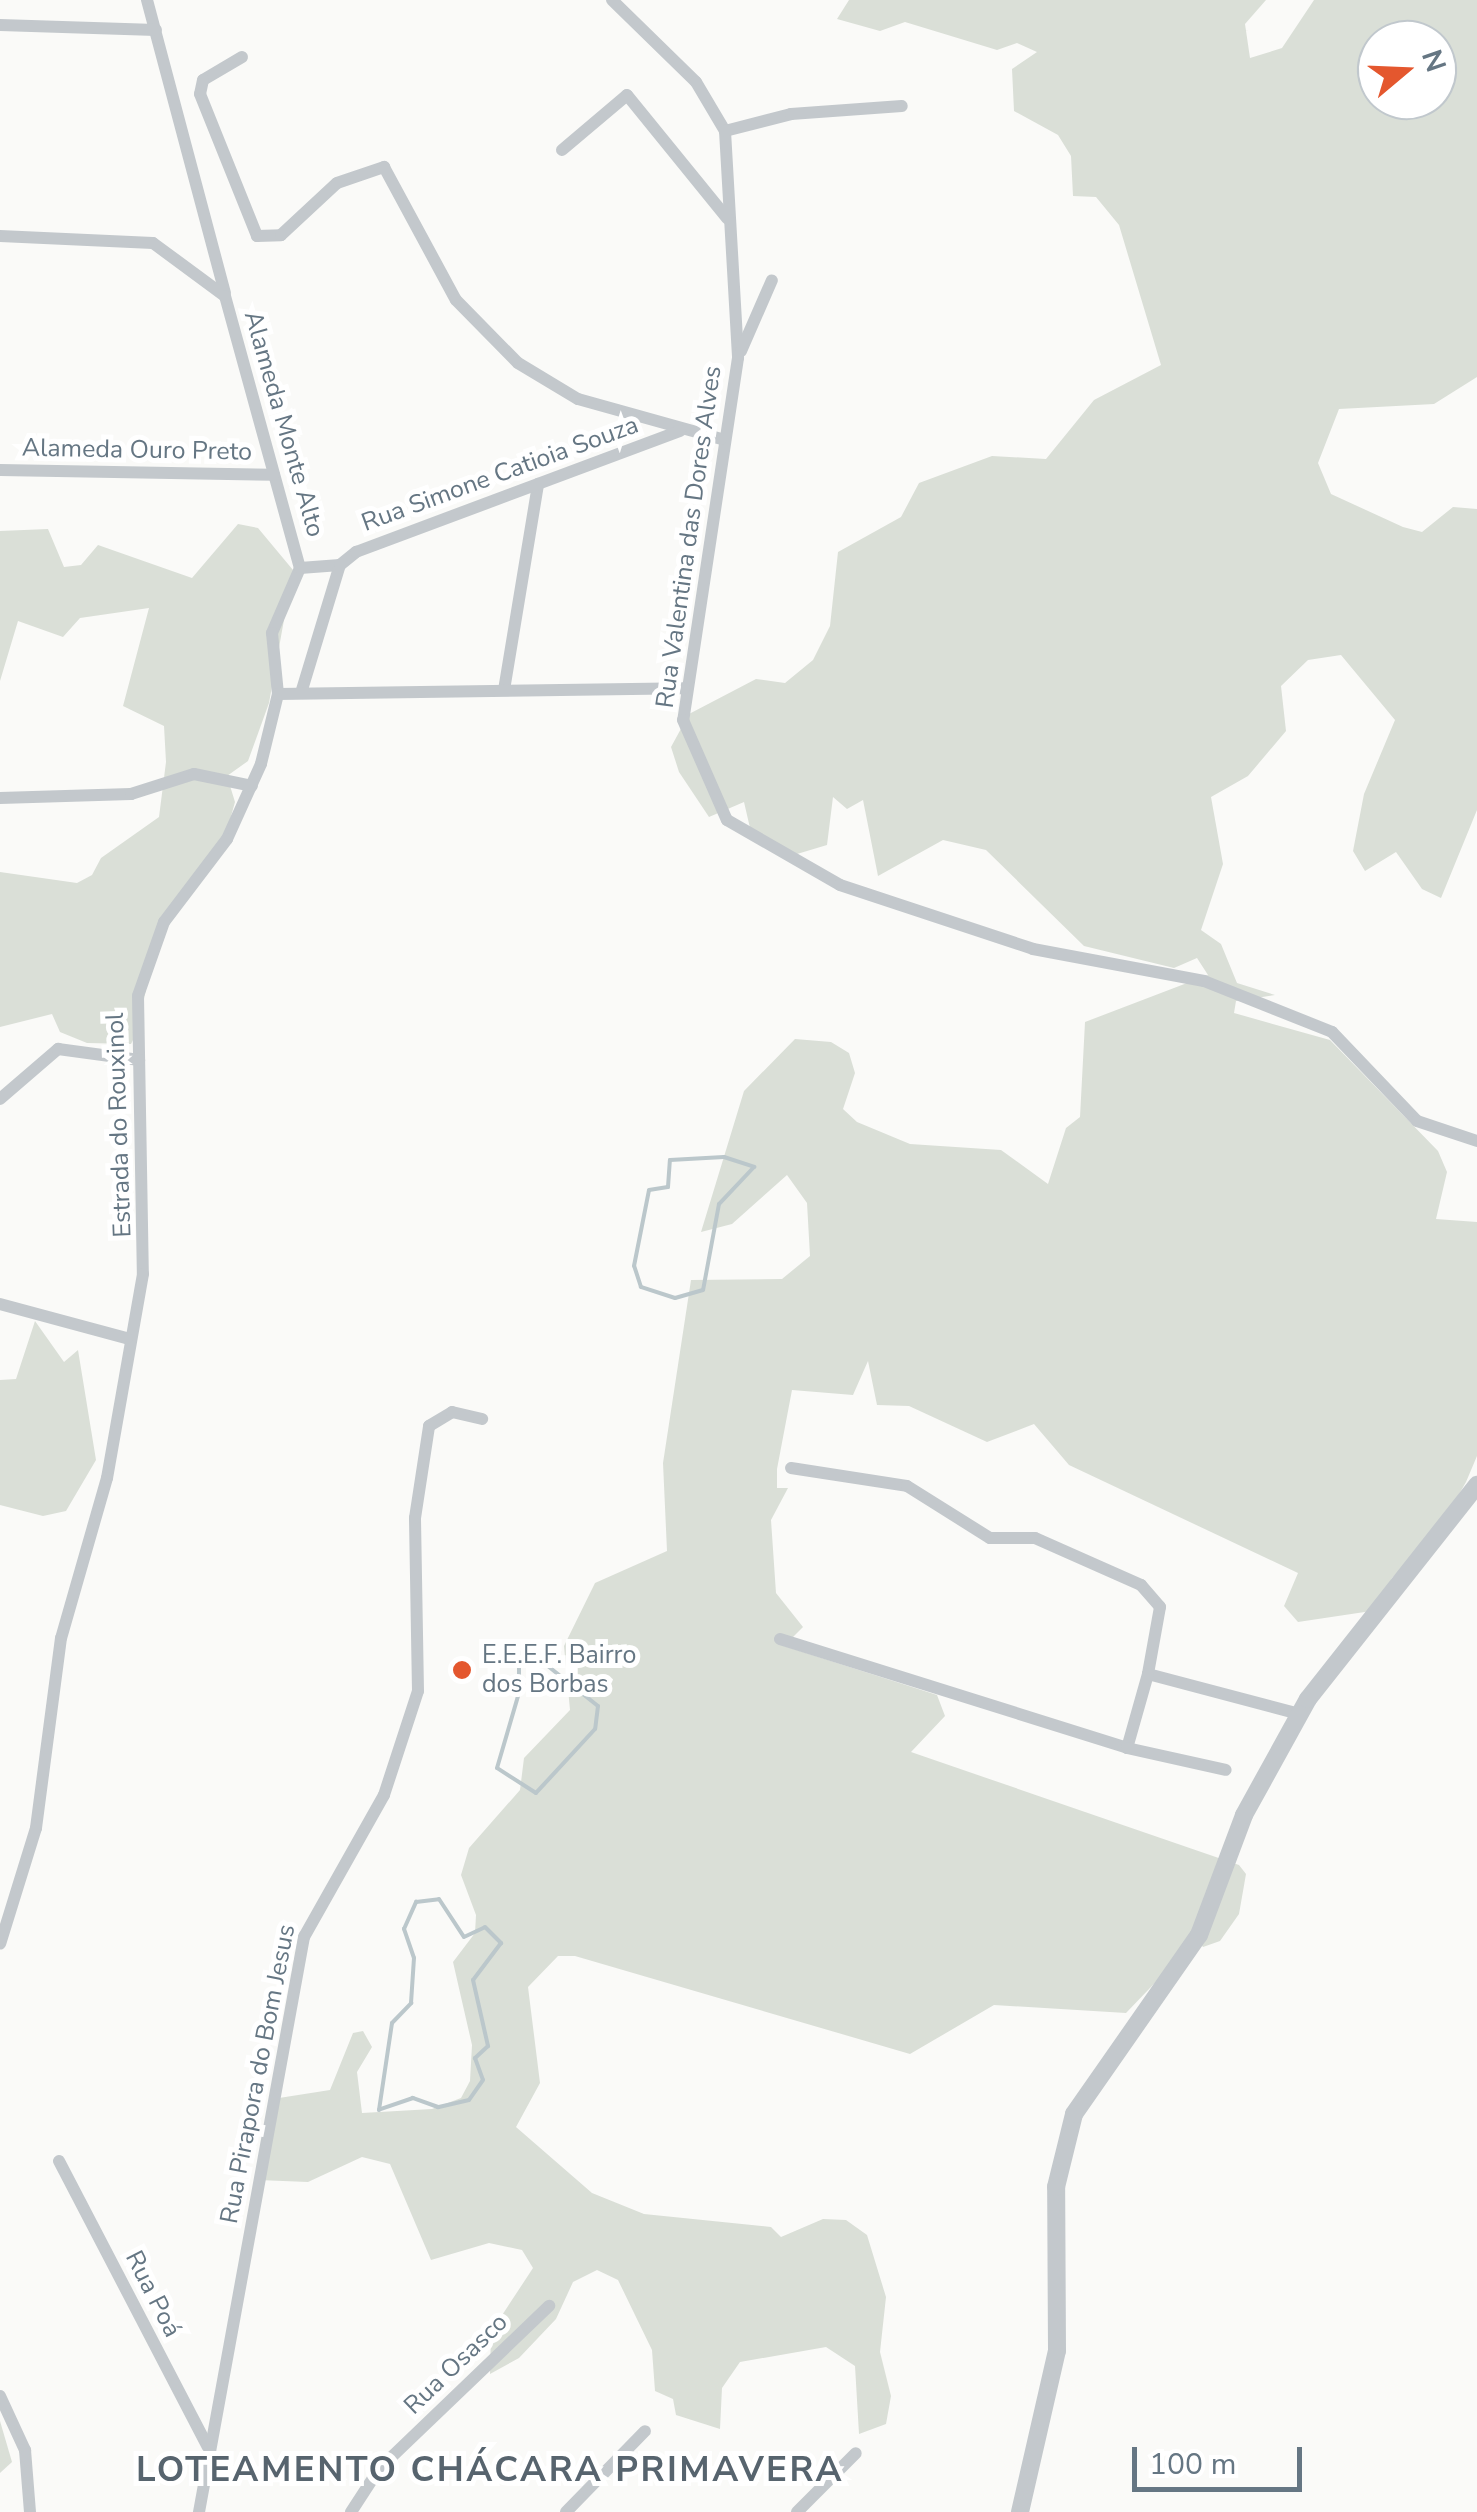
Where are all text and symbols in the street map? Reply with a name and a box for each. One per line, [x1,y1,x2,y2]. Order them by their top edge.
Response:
north arrow [1357,20,1457,120]
text: N [1412,45,1455,77]
street label: Alameda Monte Alto [237,308,331,540]
street label: Rua Valentina das Dores Alves [650,364,728,710]
street label: Rua Simone Catioia Souza [357,410,643,538]
street label: Alameda Ouro Preto [22,433,252,467]
street label: Estrada do Rouxinol [100,1012,138,1238]
place label: E.E.E.F. Bairro dos Borbas [482,1641,636,1700]
marker: E.E.E.F. Bairro dos Borbas [451,1659,473,1681]
street label: Rua Pirapora do Bom Jesus [214,1922,302,2226]
street label: Rua Poá [119,2246,187,2342]
street label: Rua Osasco [398,2307,514,2421]
scale bar [1137,2427,1307,2489]
text: 100 m [1149,2444,1236,2485]
district label: LOTEAMENTO CHÁCARA PRIMAVERA [136,2449,844,2491]

